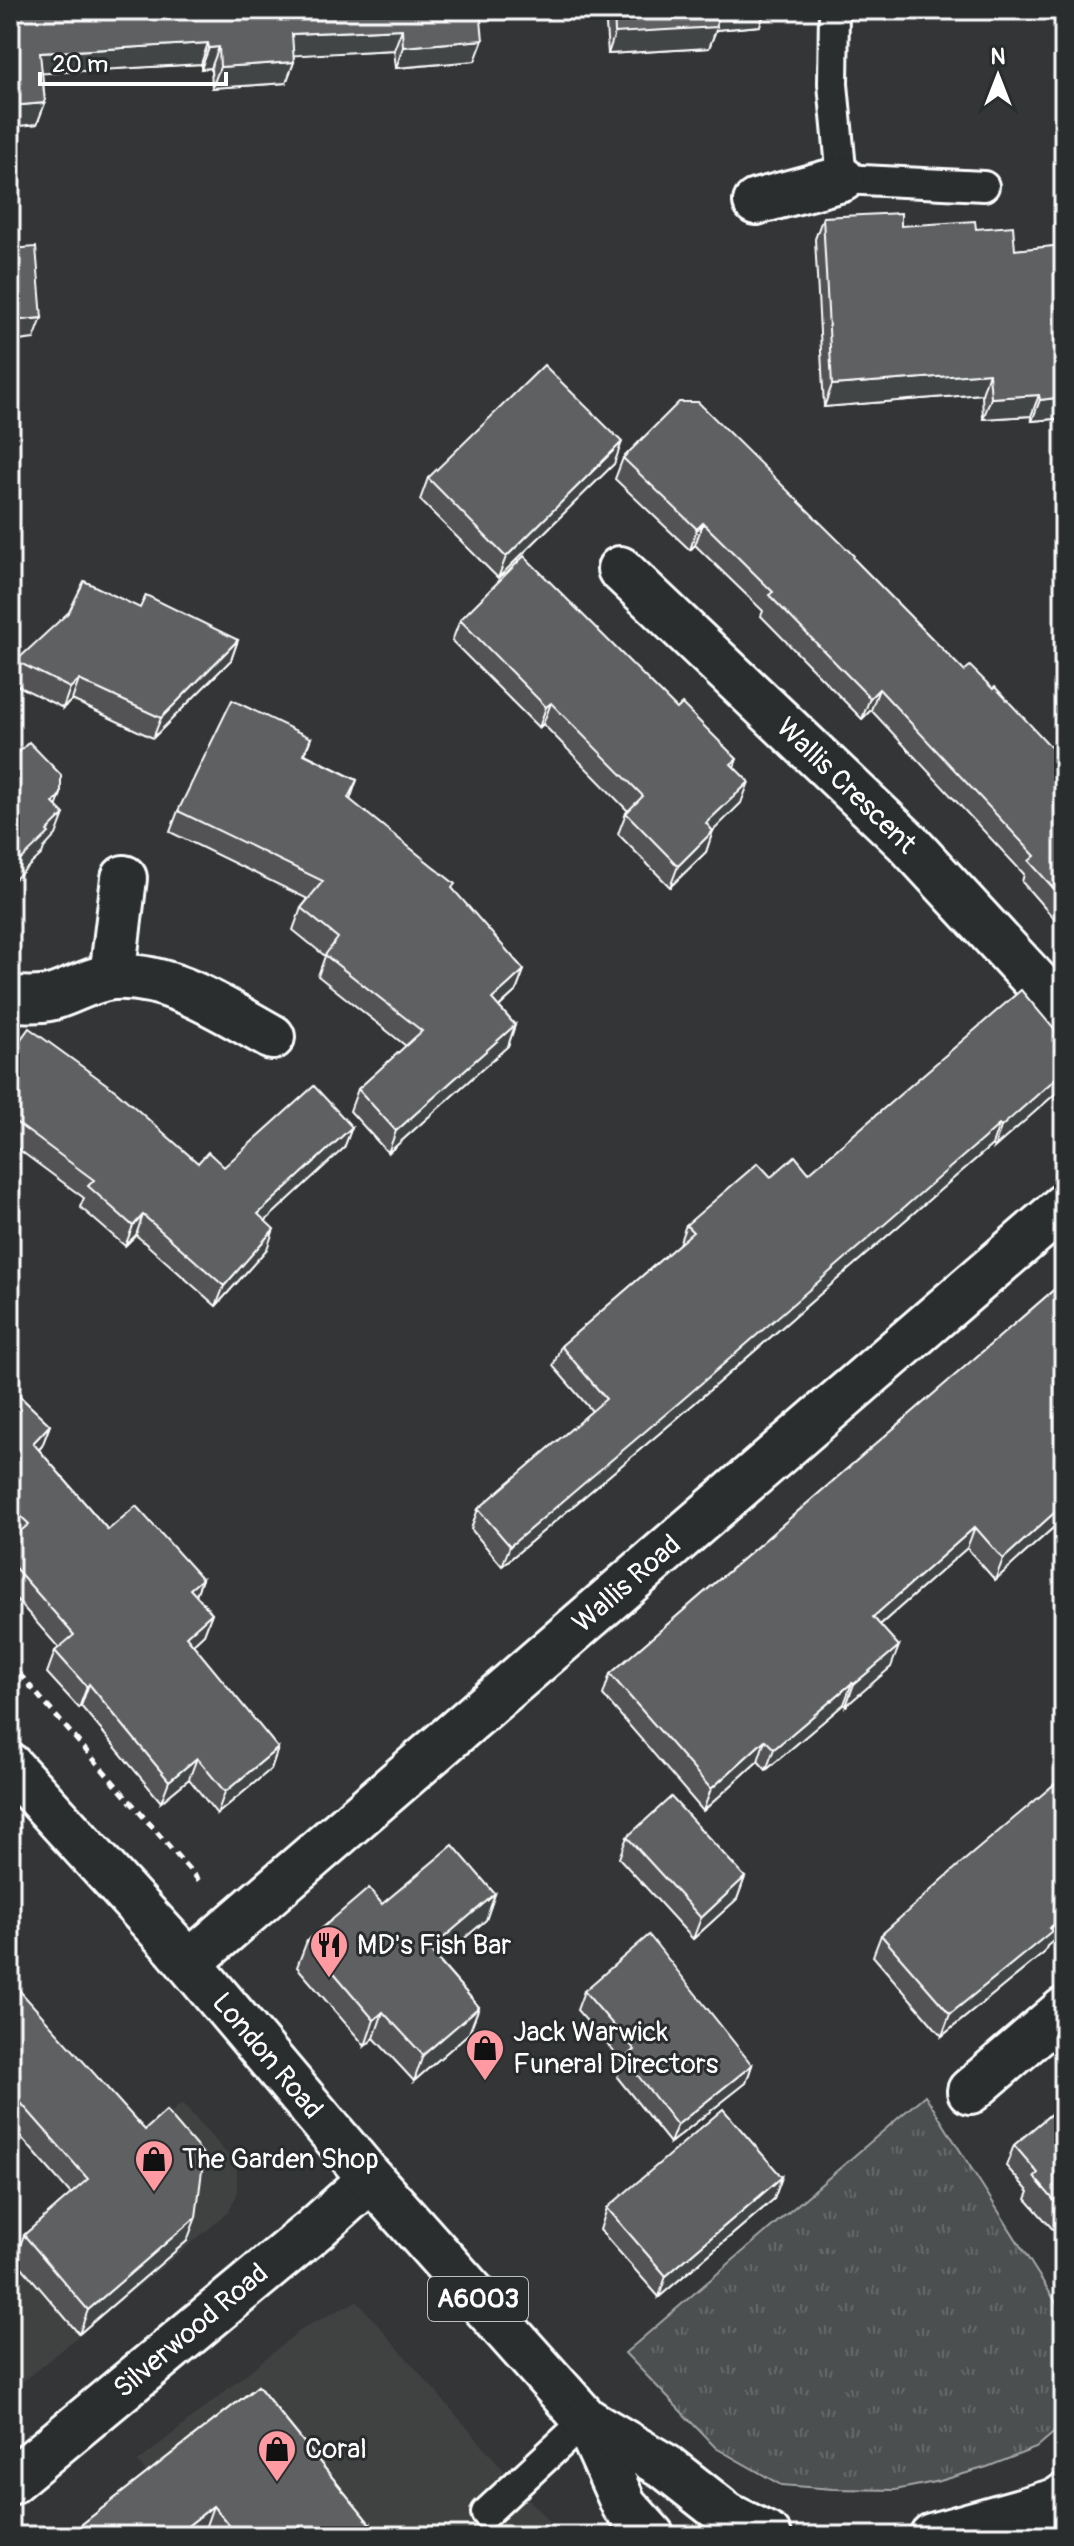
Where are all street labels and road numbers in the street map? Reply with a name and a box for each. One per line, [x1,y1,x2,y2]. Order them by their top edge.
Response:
street label: Wallis Crescent [769,710,924,862]
street label: Wallis Road [566,1528,688,1640]
street label: London Road [204,1986,330,2126]
street label: Silverwood Road [107,2256,275,2406]
road number: A6003 [428,2277,528,2321]

